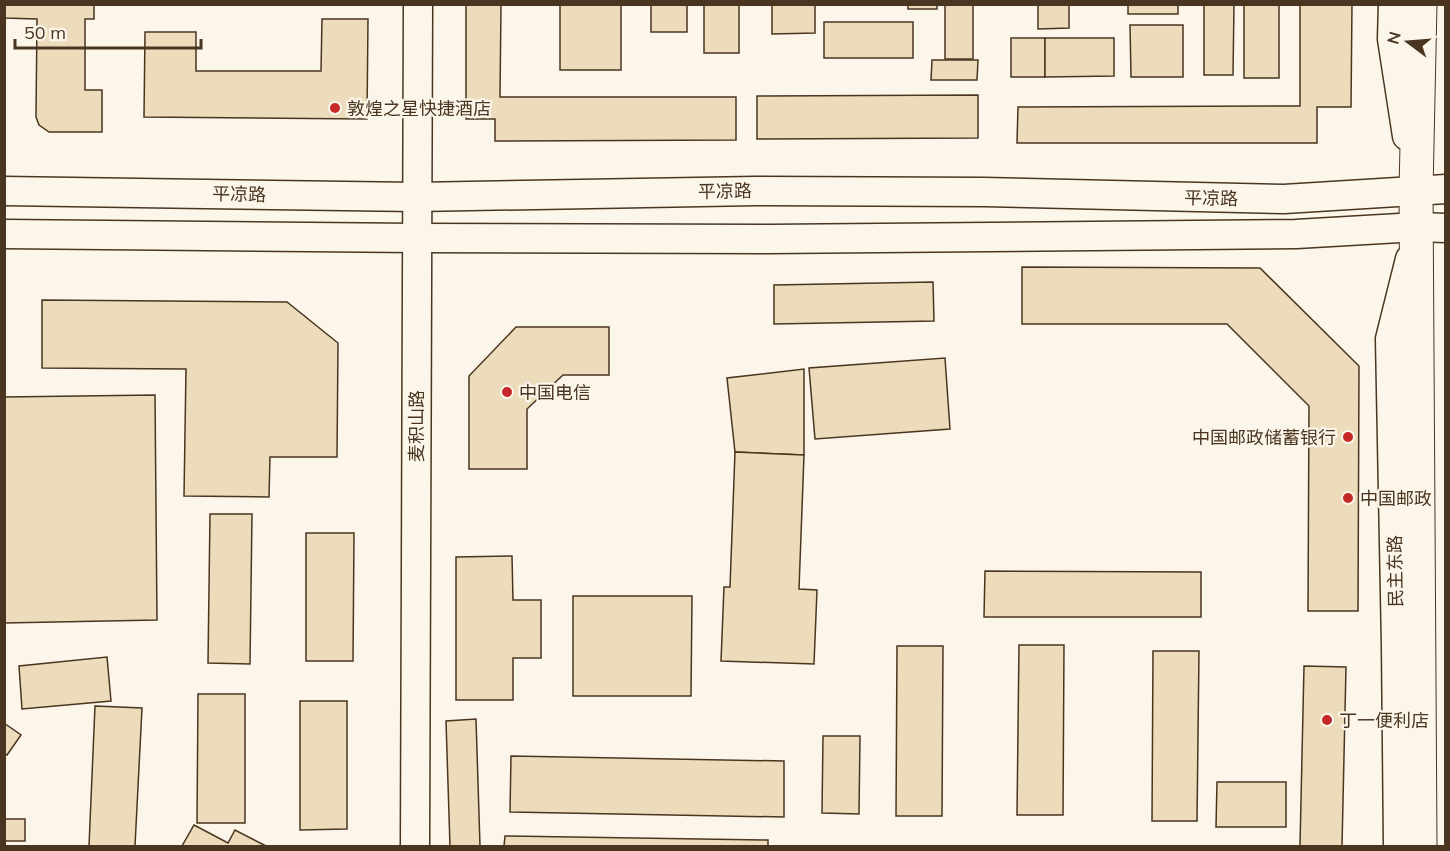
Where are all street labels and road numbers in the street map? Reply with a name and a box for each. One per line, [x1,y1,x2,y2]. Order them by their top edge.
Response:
street label: 平凉路 [698,179,752,203]
street label: 平凉路 [212,182,266,206]
street label: 平凉路 [1184,186,1238,210]
street label: 麦积山路 [405,390,428,462]
street label: 民主东路 [1383,535,1407,607]

